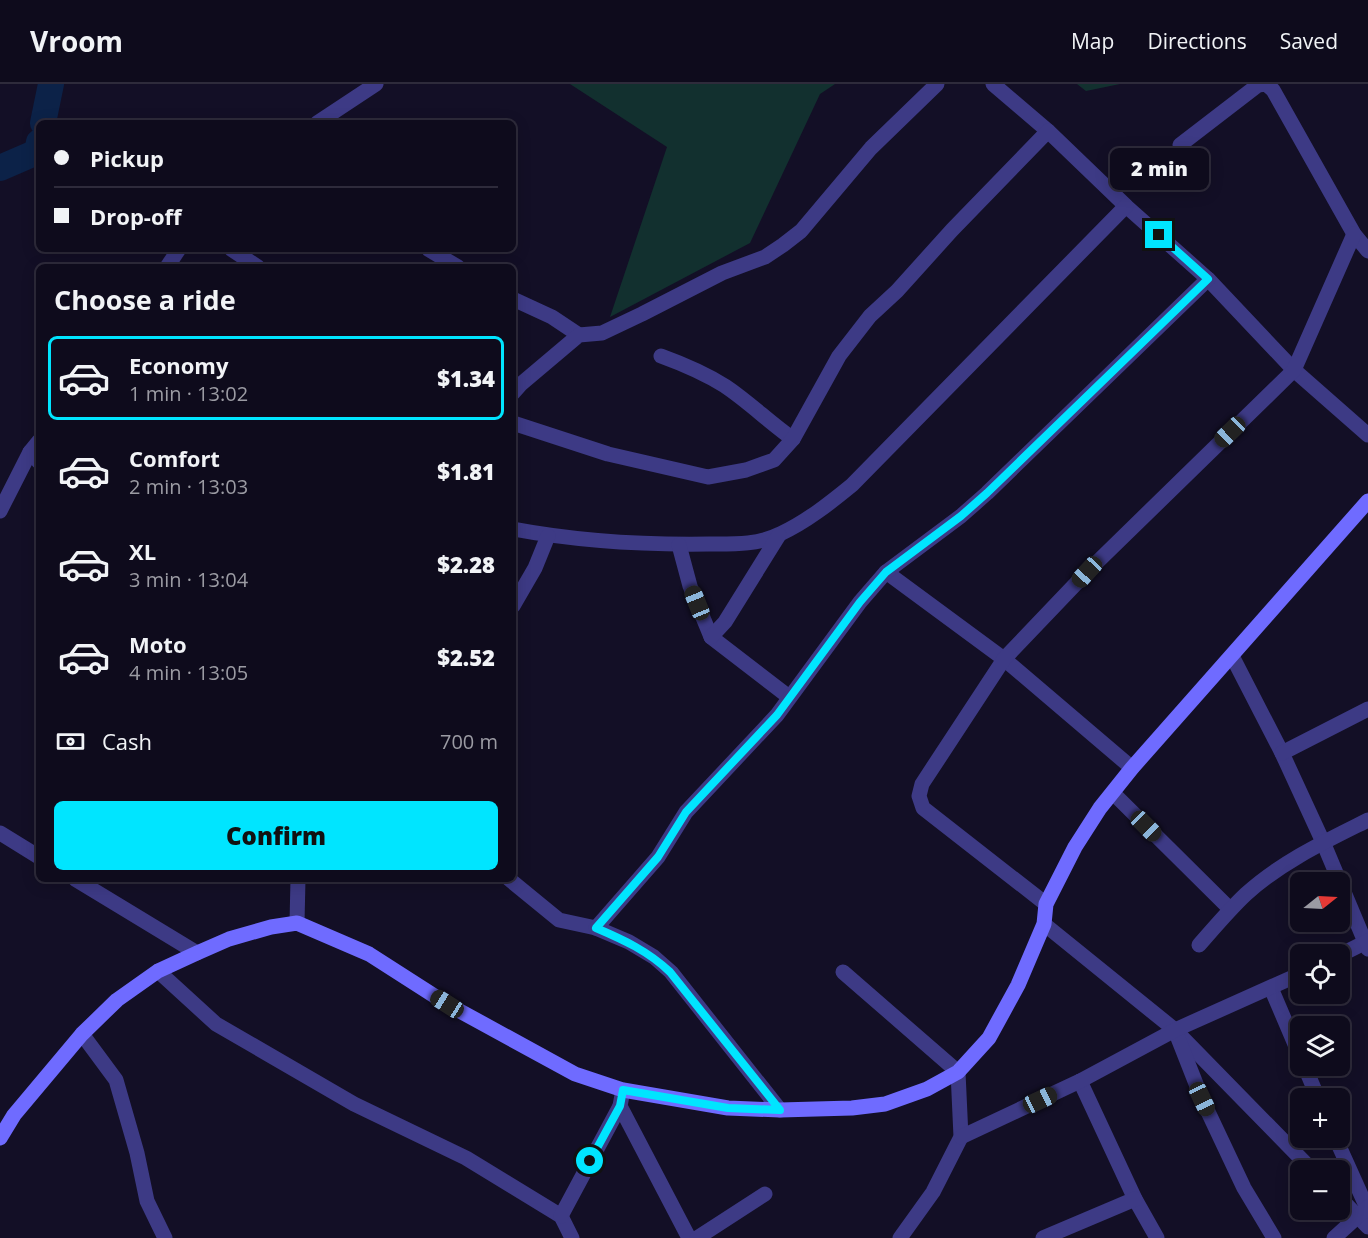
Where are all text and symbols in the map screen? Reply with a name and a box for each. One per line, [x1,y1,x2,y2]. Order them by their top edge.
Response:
text: Vroom [30,22,123,60]
text: Map [1071,27,1114,55]
text: Directions [1147,27,1247,55]
text: Saved [1280,27,1338,55]
text: Pickup [90,143,164,173]
callout: 2 min [1110,148,1208,190]
text: 2 min [1131,155,1188,182]
text: Drop-off [90,201,182,231]
route end [1145,221,1172,248]
text: Choose a ride [54,281,236,318]
text: Economy [129,350,228,380]
icon: car [57,351,111,405]
text: $1.34 [437,363,495,393]
text: 1 min · 13:02 [129,380,248,407]
car [1211,413,1249,451]
text: Comfort [129,443,220,473]
icon: car [57,444,111,498]
text: $1.81 [437,456,495,486]
text: 2 min · 13:03 [129,473,248,500]
text: XL [129,536,156,566]
icon: car [57,537,111,591]
text: $2.28 [437,549,495,579]
car [1068,553,1106,591]
text: 3 min · 13:04 [129,566,248,593]
car [682,583,712,623]
text: Moto [129,629,187,659]
icon: car [57,630,111,684]
text: $2.52 [437,642,495,672]
text: 4 min · 13:05 [129,659,248,686]
icon: cash [54,725,87,758]
text: Cash [102,726,152,756]
text: 700 m [440,728,498,755]
button: Confirm [54,801,498,870]
car [1127,807,1165,845]
north arrow [1290,872,1350,932]
map controls [1290,872,1350,1220]
button: locate [1290,944,1350,1004]
car [427,987,467,1021]
button: layers [1290,1016,1350,1076]
car [1186,1079,1218,1119]
car [1020,1084,1060,1116]
button: + [1290,1088,1350,1148]
route start [576,1147,603,1174]
button: − [1290,1160,1350,1220]

